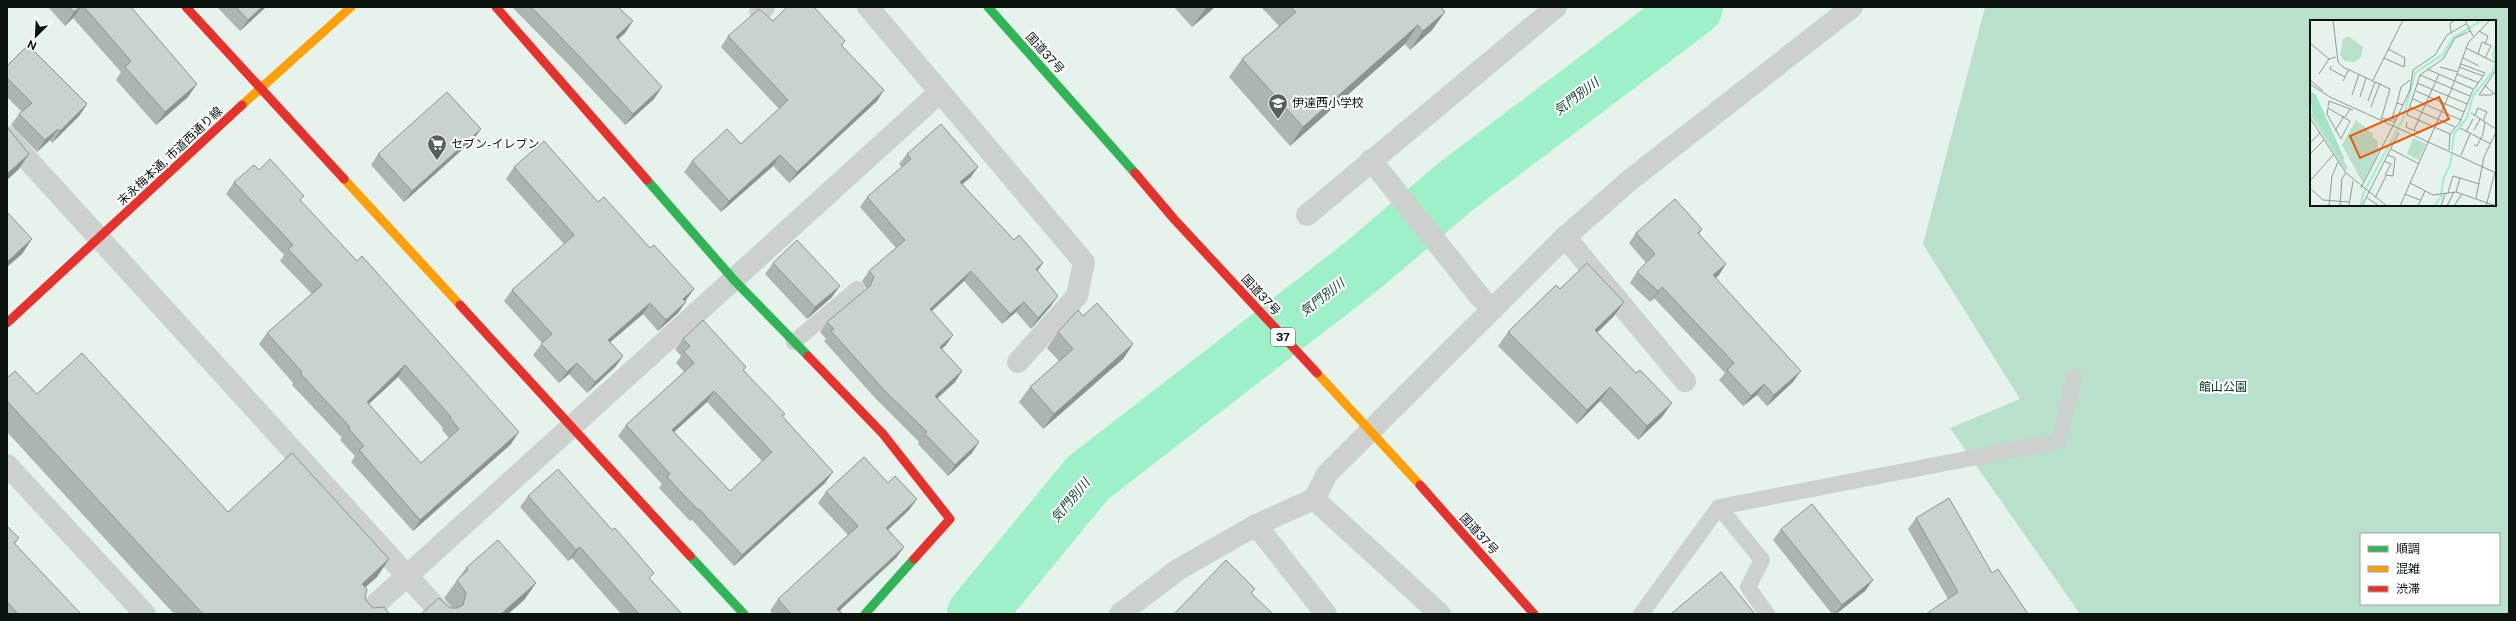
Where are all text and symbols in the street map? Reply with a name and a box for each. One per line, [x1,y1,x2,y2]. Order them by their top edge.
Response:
north arrow [16,16,56,56]
inset map [2310,20,2496,206]
street label: 国道37号 [1023,30,1067,76]
text: N [26,38,38,52]
water label: 気門別川 [1551,74,1603,118]
school or university icon: 伊達西小学校 [1267,92,1289,120]
place label: 伊達西小学校 [1292,96,1364,110]
street label: 末永梅本通, 市道西通り線 [115,104,225,208]
supermarket icon: セブン-イレブン [426,133,448,161]
place label: セブン-イレブン [451,137,540,151]
street label: 国道37号 [1239,272,1283,318]
water label: 気門別川 [1297,274,1349,319]
road number: 37 [1271,328,1295,346]
park label: 館山公園 [2199,380,2247,394]
water label: 気門別川 [1048,474,1094,525]
street label: 国道37号 [1457,511,1501,557]
legend [2360,533,2500,605]
text: 順調 [2396,542,2420,556]
text: 混雑 [2396,562,2420,576]
text: 渋滞 [2396,582,2420,596]

